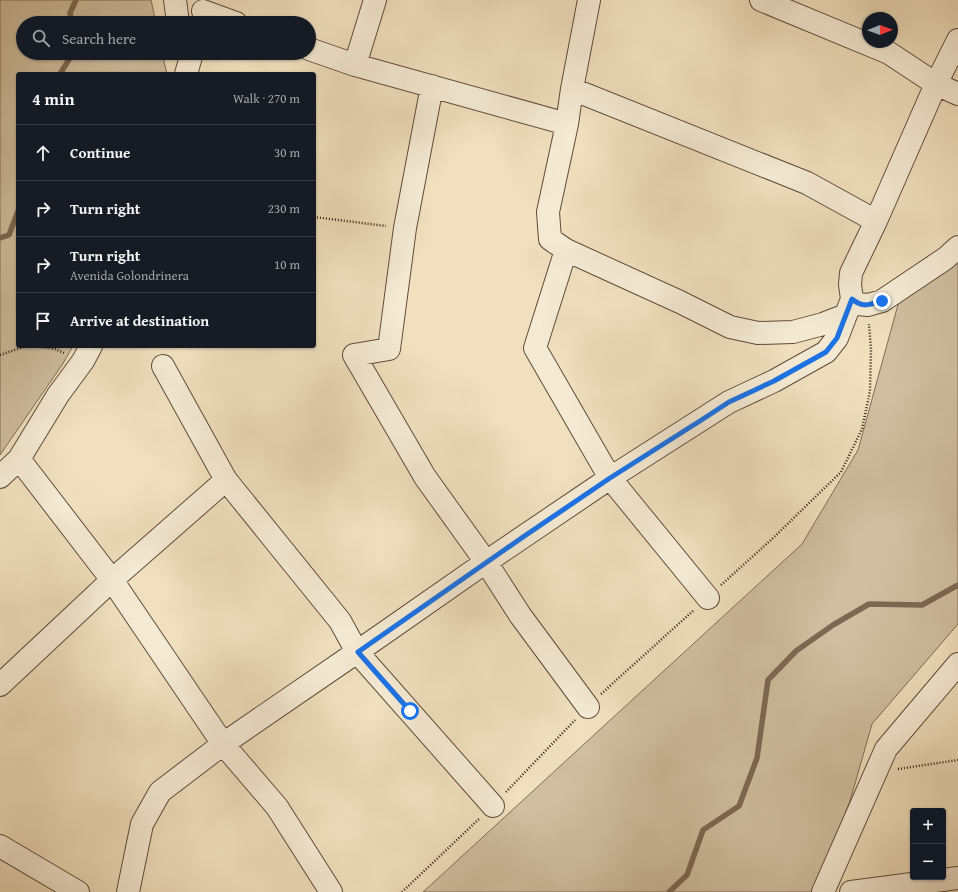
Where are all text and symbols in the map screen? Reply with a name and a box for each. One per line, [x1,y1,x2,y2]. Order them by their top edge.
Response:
north arrow [862,12,898,48]
search box [16,16,316,60]
icon: search [30,27,52,49]
text: Search here [62,28,136,49]
text: 4 min [32,86,74,111]
text: Walk · 270 m [233,89,300,108]
icon: ahead [32,142,54,164]
text: Continue [70,142,131,163]
text: 30 m [274,143,300,162]
icon: right [32,198,54,220]
text: Turn right [70,198,141,219]
text: 230 m [268,199,300,218]
text: Turn right [70,245,141,266]
icon: right [32,254,54,276]
text: 10 m [274,255,300,274]
text: Avenida Golondrinera [70,266,189,285]
route end [873,292,891,310]
icon: arrive [32,310,54,332]
text: Arrive at destination [70,310,209,331]
route start [401,702,419,720]
map controls [910,808,946,880]
button: + [910,808,946,844]
button: − [910,844,946,880]

